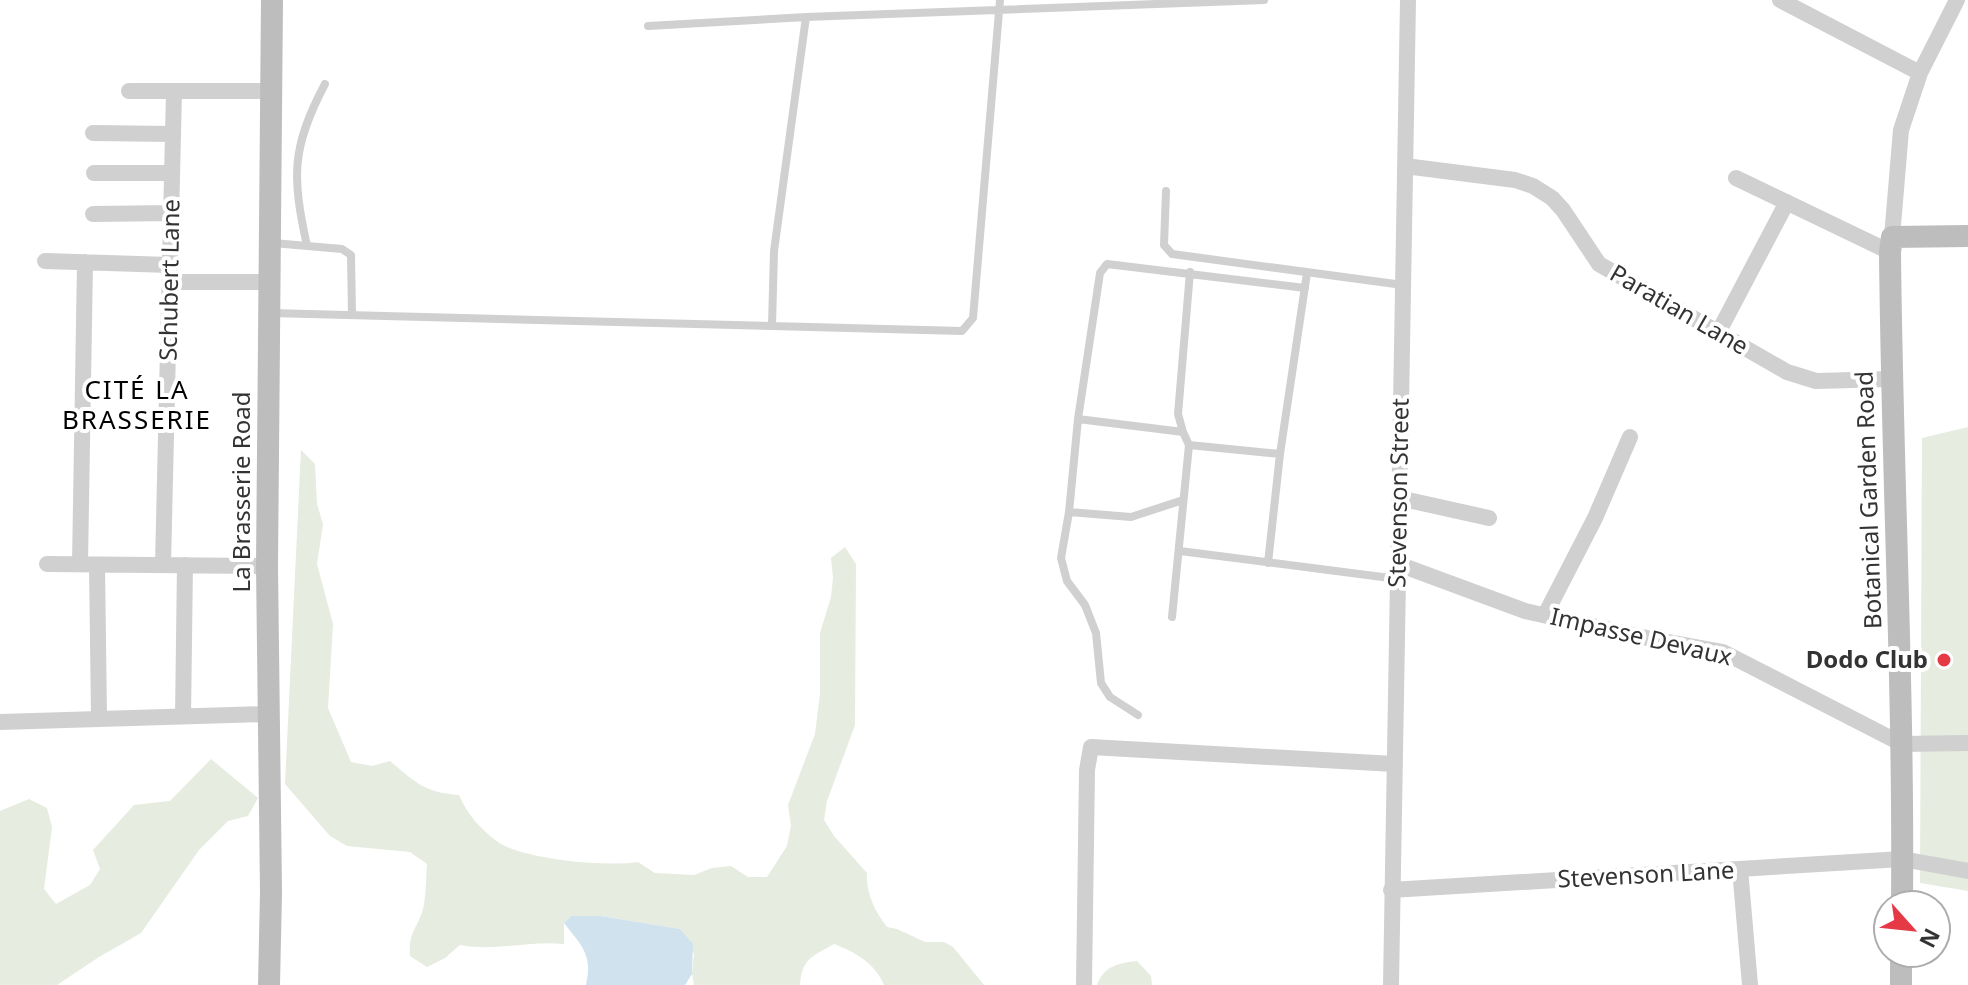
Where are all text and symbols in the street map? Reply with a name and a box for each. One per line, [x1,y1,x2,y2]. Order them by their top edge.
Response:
street label: Schubert Lane [151,199,186,361]
street label: Paratian Lane [1605,256,1755,362]
district label: CITÉ LA BRASSERIE [62,371,212,437]
street label: Botanical Garden Road [1847,371,1888,630]
street label: La Brasserie Road [224,392,257,592]
street label: Stevenson Street [1379,398,1416,588]
street label: Impasse Devaux [1547,599,1736,673]
place label: Dodo Club [1806,642,1928,675]
marker: Dodo Club [1935,651,1953,669]
street label: Stevenson Lane [1557,852,1735,895]
north arrow [1872,889,1952,969]
text: N [1913,924,1948,953]

